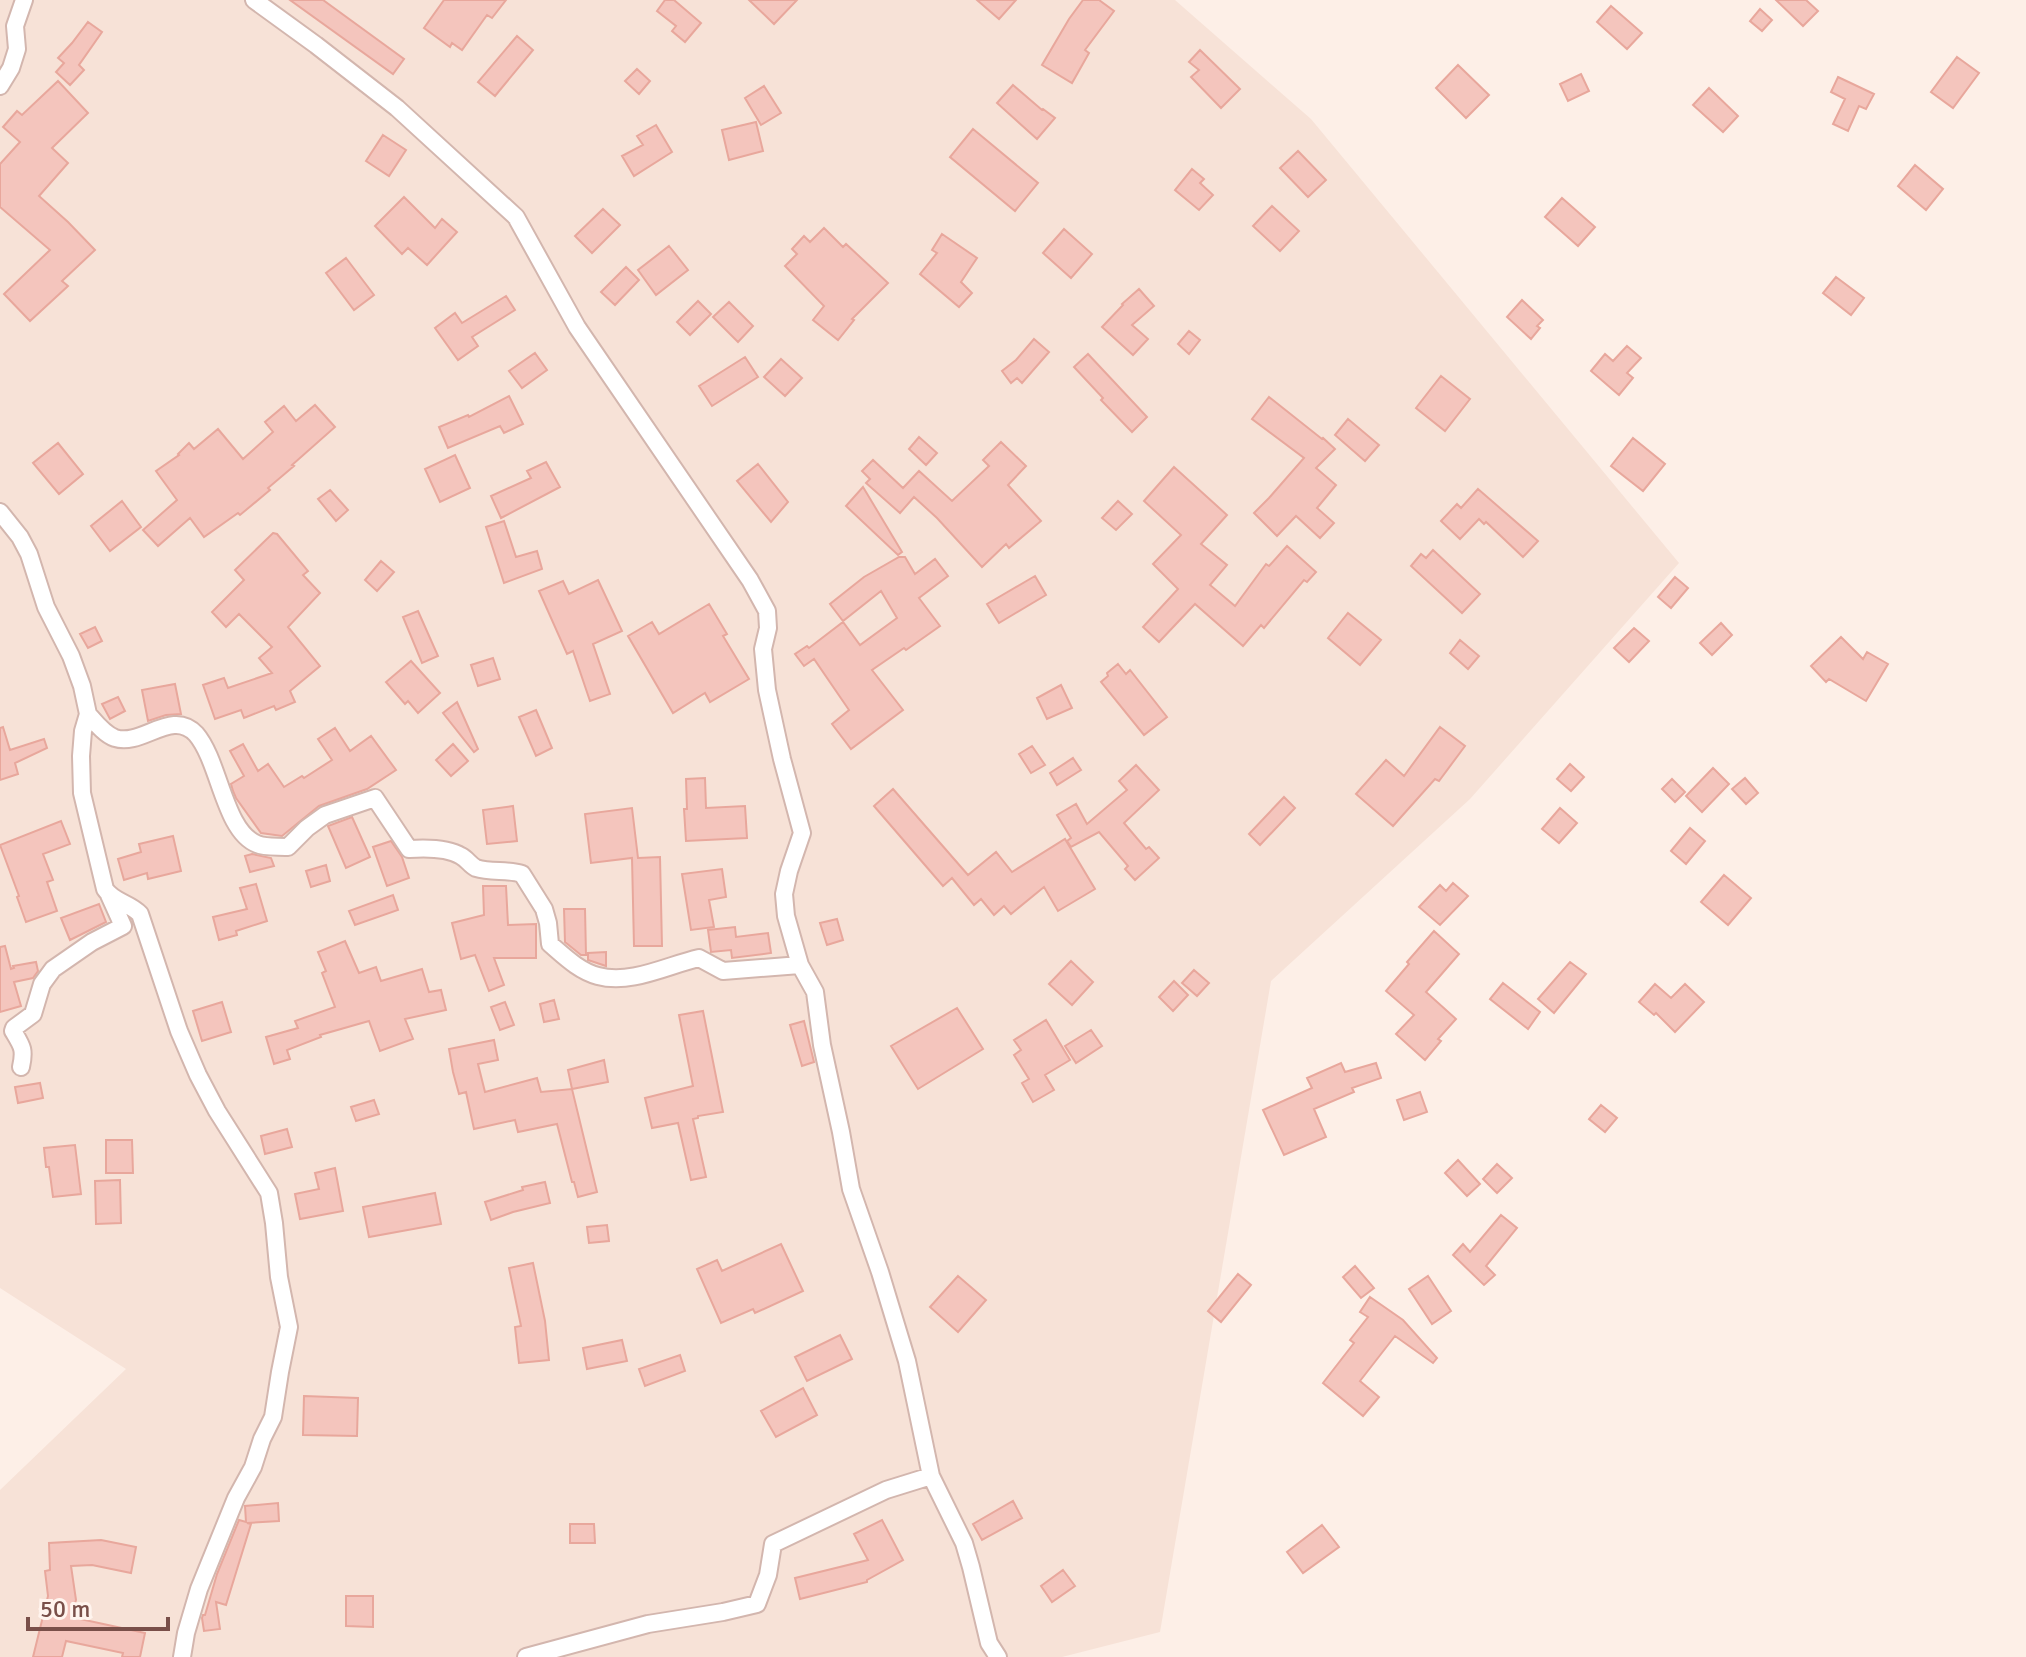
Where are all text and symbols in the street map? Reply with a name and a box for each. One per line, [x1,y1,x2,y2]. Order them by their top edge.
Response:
scale bar [28,1581,168,1631]
text: 50 m [40,1594,90,1624]

